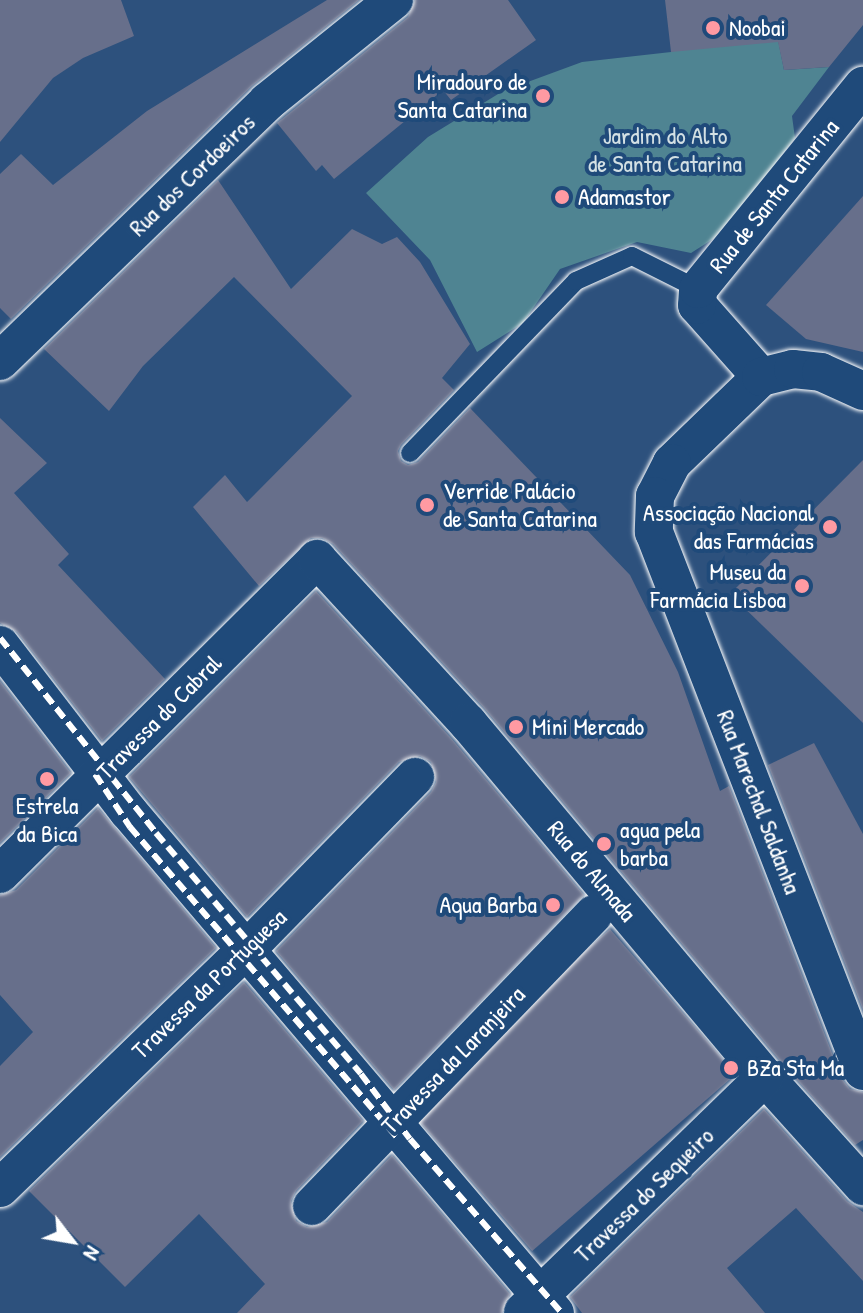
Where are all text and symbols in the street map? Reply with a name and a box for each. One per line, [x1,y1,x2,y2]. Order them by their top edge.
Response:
place label: Noobai [729,14,786,42]
marker: Noobai [704,19,722,37]
place label: Miradouro de Santa Catarina [397,68,527,124]
marker: Miradouro de Santa Catarina [534,87,552,105]
street label: Rua dos Cordoeiros [123,108,261,242]
street label: Rua de Santa Catarina [703,113,845,279]
park label: Jardim do Alto de Santa Catarina [588,122,742,178]
place label: Adamastor [578,183,671,211]
marker: Adamastor [553,188,571,206]
place label: Verride Palácio de Santa Catarina [443,477,597,533]
marker: Verride Palácio de Santa Catarina [418,496,436,514]
place label: Associação Nacional das Farmácias [643,499,814,555]
marker: Associação Nacional das Farmácias [821,518,839,536]
place label: Museu da Farmácia Lisboa [650,558,786,614]
marker: Museu da Farmácia Lisboa [793,577,811,595]
street label: Travessa do Cabral [91,649,227,785]
street label: Rua Marechal Saldanha [711,706,807,898]
place label: Mini Mercado [532,713,644,741]
marker: Mini Mercado [507,718,525,736]
marker: Estrela da Bica [38,770,56,788]
place label: Estrela da Bica [16,792,78,848]
street label: Rua do Almada [542,815,642,927]
place label: agua pela barba [620,816,700,872]
marker: agua pela barba [595,835,613,853]
place label: Aqua Barba [440,891,537,919]
marker: Aqua Barba [544,896,562,914]
street label: Travessa da Portuguesa [126,903,292,1065]
street label: Travessa da Laranjeira [375,980,531,1140]
place label: BZa Sta Ma [747,1054,844,1082]
marker: BZa Sta Ma [722,1059,740,1077]
street label: Travessa do Sequeiro [568,1121,720,1269]
north arrow [32,1201,112,1281]
text: N [77,1241,108,1266]

